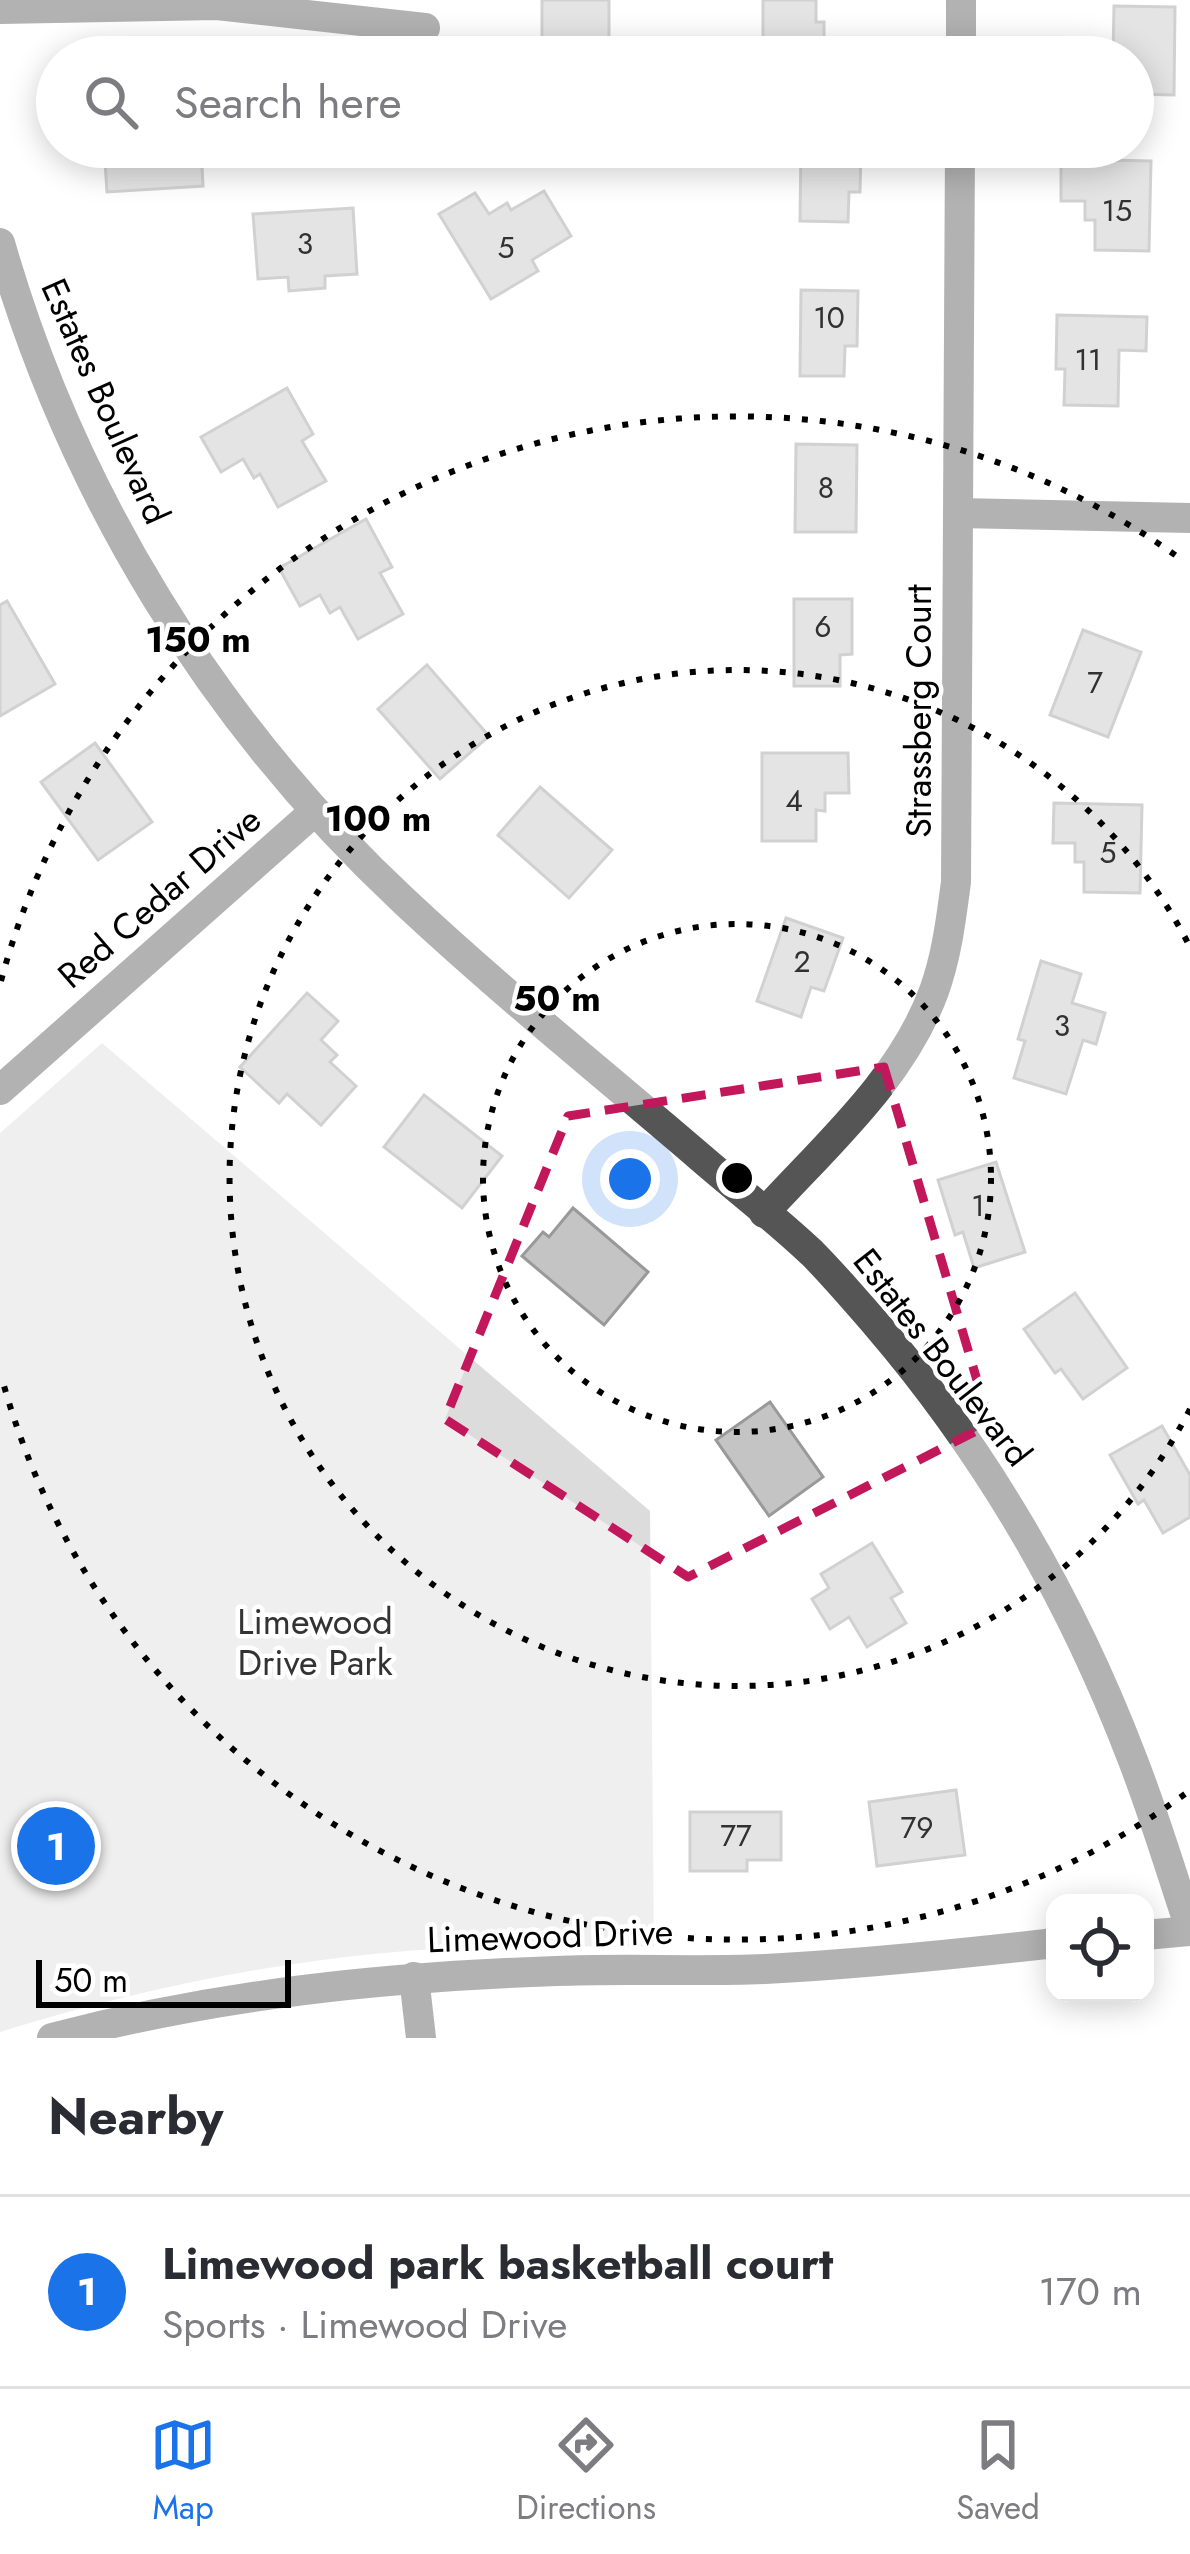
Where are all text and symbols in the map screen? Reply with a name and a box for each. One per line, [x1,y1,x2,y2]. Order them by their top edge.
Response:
search box [36,36,1154,168]
icon: search [78,69,144,135]
text: Search here [174,70,402,135]
house number: 15 [1102,189,1132,232]
house number: 3 [297,222,313,265]
house number: 5 [498,226,514,269]
street label: Estates Boulevard [29,270,183,532]
house number: 10 [813,296,845,339]
house number: 11 [1075,338,1102,381]
house number: 8 [818,466,834,509]
street label: Strassberg Court [892,584,944,838]
house number: 6 [814,605,832,648]
text: 150 m [145,613,251,665]
house number: 7 [1087,661,1103,704]
house number: 4 [785,779,803,822]
text: 100 m [325,792,431,844]
street label: Red Cedar Drive [46,794,272,1000]
house number: 5 [1100,831,1116,874]
house number: 2 [793,940,811,983]
text: 50 m [513,972,601,1024]
house number: 3 [1054,1004,1070,1047]
your location [600,1149,660,1209]
centre of rings [716,1157,758,1199]
house number: 1 [971,1184,985,1227]
street label: Estates Boulevard [841,1237,1045,1477]
park label: Limewood Drive Park [237,1595,393,1688]
pin: 1 [17,1801,95,1891]
house number: 79 [900,1806,934,1849]
house number: 77 [720,1814,752,1857]
map controls [1046,1894,1154,2002]
button: locate [1046,1894,1154,2002]
street label: Limewood Drive [426,1905,674,1965]
scale bar [36,1954,291,2007]
text: 50 m [54,1957,128,2004]
text: Nearby [48,2079,223,2153]
text: Limewood park basketball court [162,2231,833,2296]
text: 1 [77,2263,97,2320]
text: 170 m [1038,2263,1142,2320]
text: Sports · Limewood Drive [162,2296,567,2353]
tab: Map [150,2412,216,2531]
tab: Directions [516,2412,656,2531]
tab: Saved [956,2412,1040,2531]

